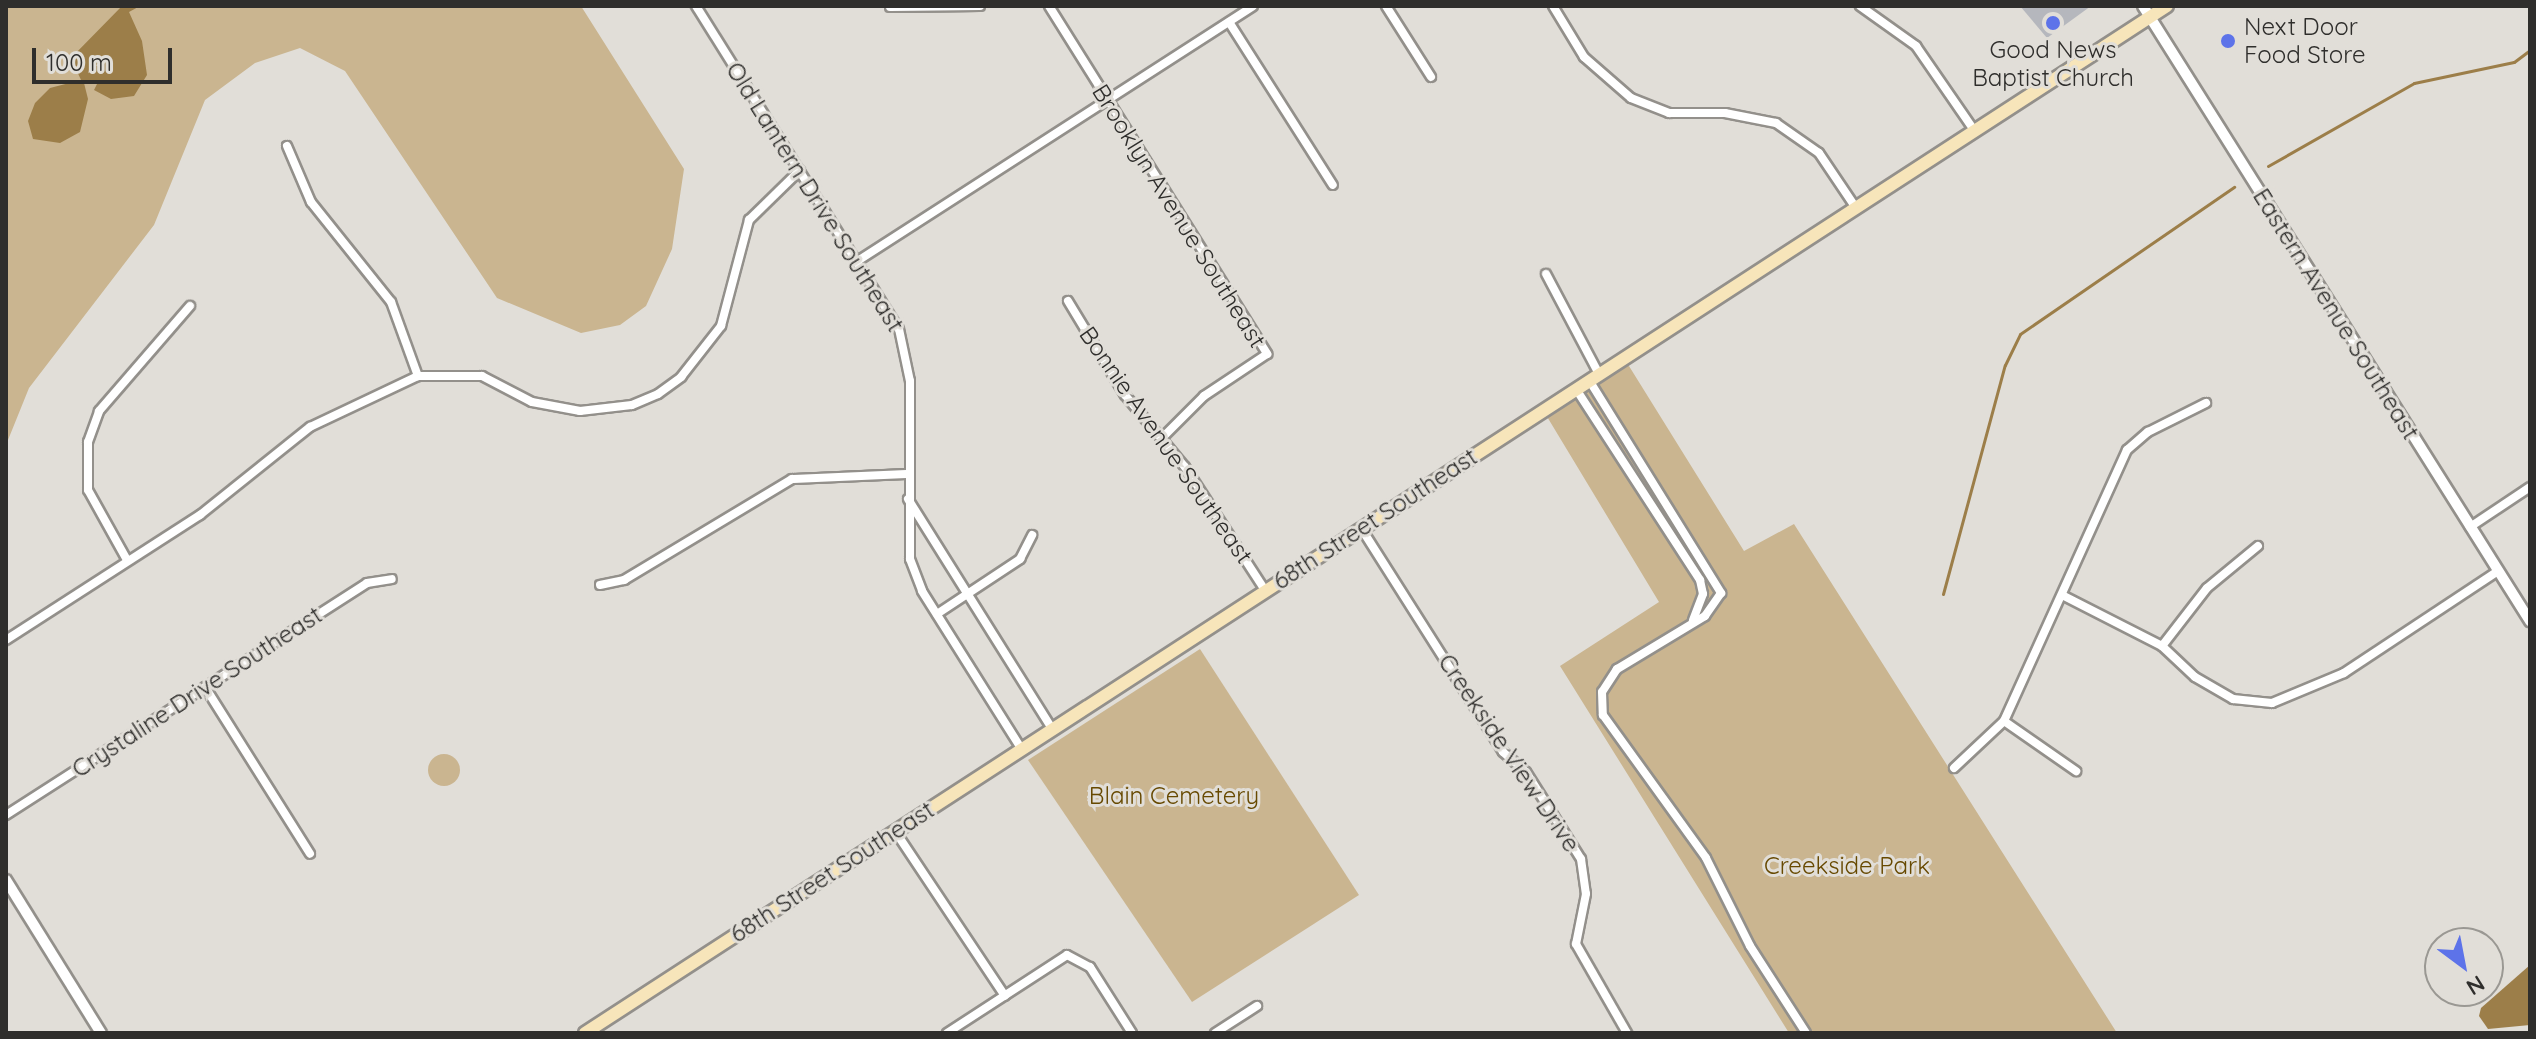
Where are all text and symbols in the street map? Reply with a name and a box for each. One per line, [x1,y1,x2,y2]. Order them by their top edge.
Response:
place label: Next Door Food Store [2244,13,2366,69]
marker: Good News Baptist Church [2044,14,2062,32]
scale bar [36,32,176,82]
marker: Next Door Food Store [2219,32,2237,50]
place label: Good News Baptist Church [1972,36,2134,92]
text: 100 m [46,47,112,77]
street label: Old Lantern Drive Southeast [720,57,910,337]
street label: Brooklyn Avenue Southeast [1086,79,1272,353]
street label: Eastern Avenue Southeast [2247,183,2425,445]
street label: Bonnie Avenue Southeast [1073,321,1259,569]
street label: 68th Street Southeast [1268,442,1482,596]
street label: Crystaline Drive Southeast [67,600,327,784]
street label: Creekside View Drive [1432,649,1586,857]
park label: Blain Cemetery [1089,782,1259,810]
street label: 68th Street Southeast [725,795,939,949]
park label: Creekside Park [1764,852,1930,880]
north arrow [2424,927,2504,1007]
text: N [2461,969,2490,1002]

